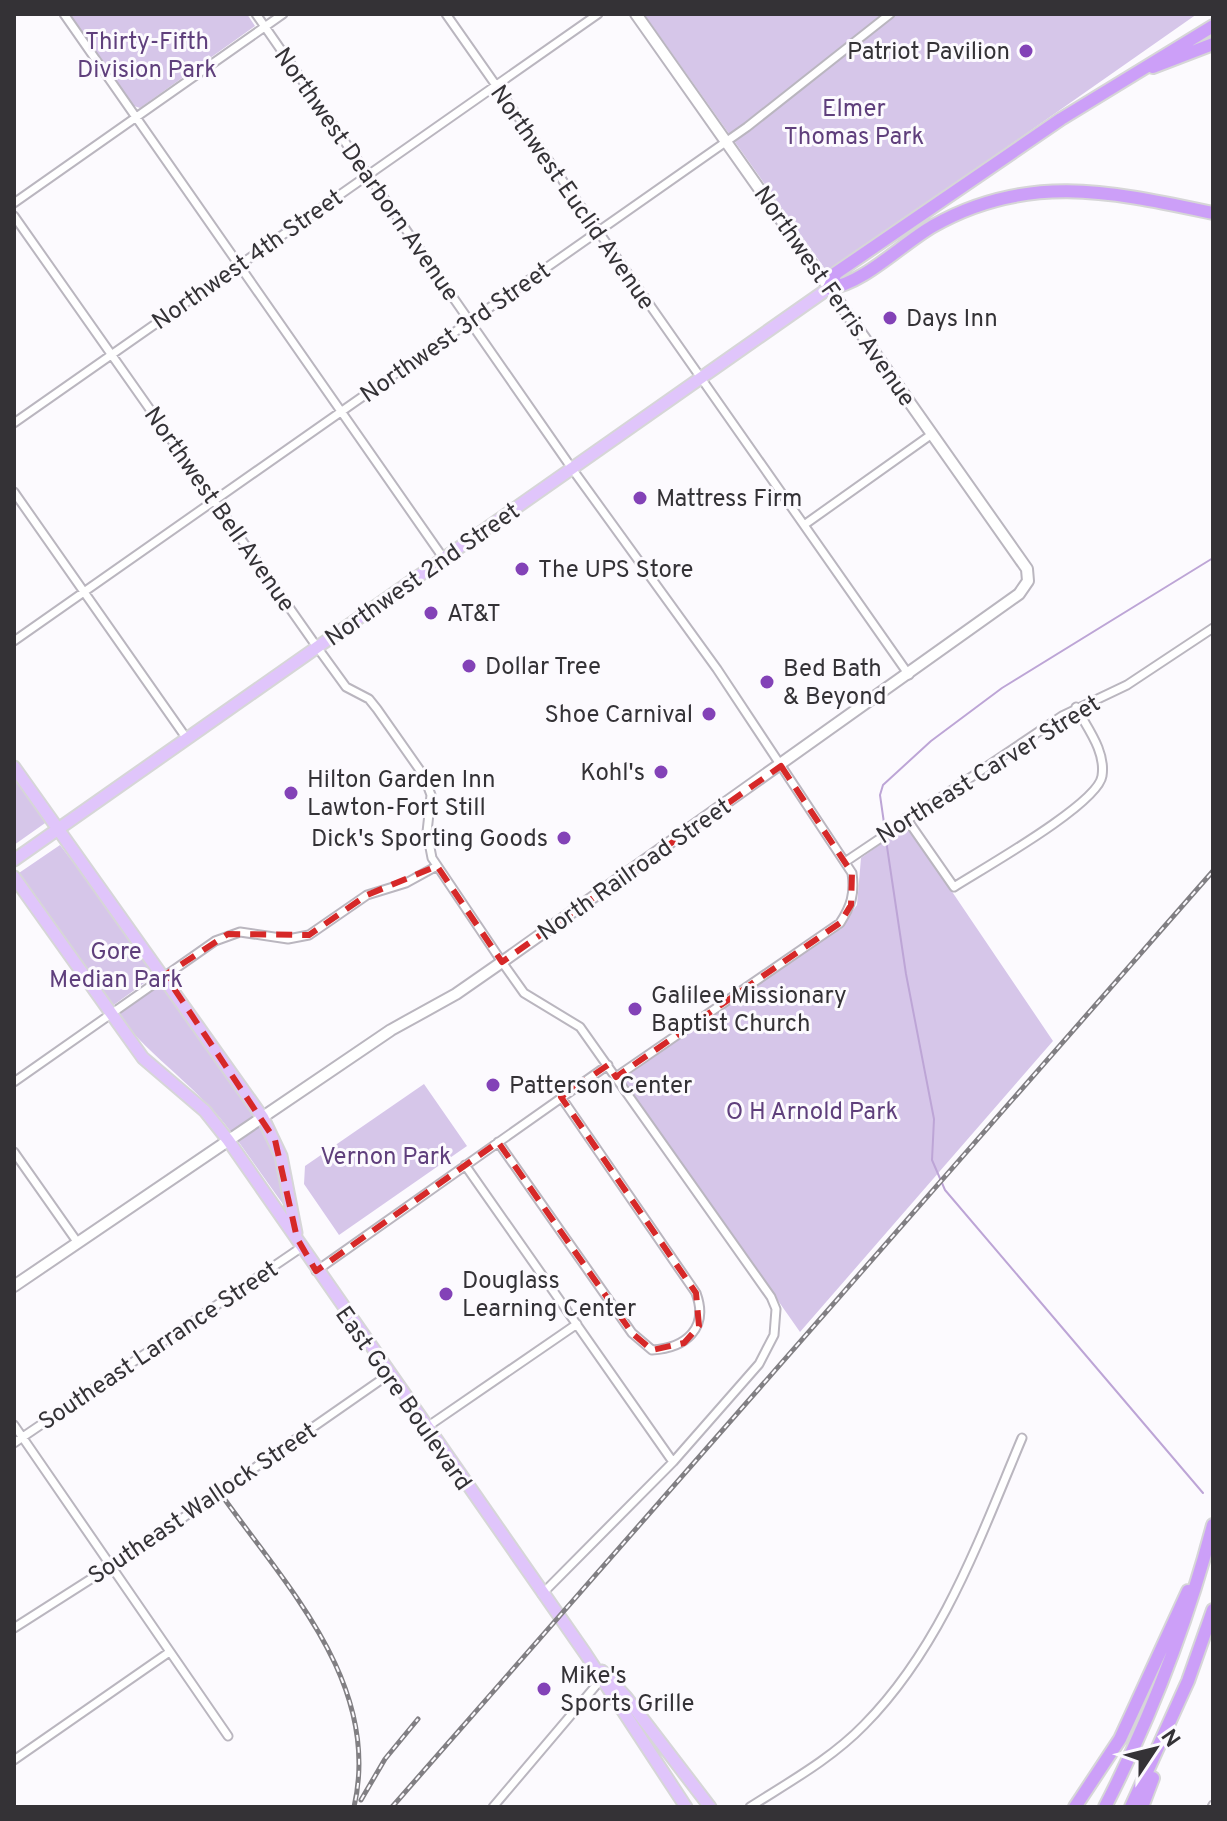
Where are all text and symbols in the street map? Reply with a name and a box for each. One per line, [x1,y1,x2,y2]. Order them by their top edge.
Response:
park label: Thirty-Fifth Division Park [77,28,217,86]
place label: Patriot Pavilion [847,38,1010,68]
street label: Northwest Dearborn Avenue [266,42,465,308]
marker: Patriot Pavilion [1017,42,1035,60]
street label: Northwest Euclid Avenue [482,80,660,316]
park label: Elmer Thomas Park [784,95,924,153]
street label: Northwest Ferris Avenue [746,181,921,413]
street label: Northwest 4th Street [147,184,349,338]
street label: Northwest 3rd Street [355,257,557,411]
place label: Days Inn [906,305,998,335]
marker: Days Inn [881,309,899,327]
street label: Northwest Bell Avenue [136,402,300,619]
place label: Mattress Firm [656,485,802,515]
marker: Mattress Firm [631,489,649,507]
street label: Northwest 2nd Street [320,497,526,654]
place label: The UPS Store [538,556,694,586]
marker: The UPS Store [513,560,531,578]
place label: AT&T [447,600,501,630]
marker: AT&T [422,604,440,622]
place label: Dollar Tree [485,653,601,683]
place label: Bed Bath & Beyond [783,655,887,713]
marker: Dollar Tree [460,657,478,675]
marker: Bed Bath & Beyond [758,673,776,691]
street label: Northeast Carver Street [872,690,1106,852]
place label: Shoe Carnival [544,701,693,731]
marker: Shoe Carnival [700,705,718,723]
place label: Kohl's [580,759,645,789]
marker: Kohl's [652,763,670,781]
place label: Hilton Garden Inn Lawton-Fort Still [307,766,496,824]
marker: Hilton Garden Inn Lawton-Fort Still [282,784,300,802]
street label: North Railroad Street [533,793,738,949]
place label: Dick's Sporting Goods [311,825,548,855]
marker: Dick's Sporting Goods [555,829,573,847]
park label: Gore Median Park [49,938,183,996]
place label: Galilee Missionary Baptist Church [651,982,847,1040]
marker: Galilee Missionary Baptist Church [626,1000,644,1018]
place label: Patterson Center [509,1072,692,1102]
marker: Patterson Center [484,1076,502,1094]
park label: O H Arnold Park [726,1098,898,1128]
park label: Vernon Park [320,1143,452,1173]
street label: Southeast Larrance Street [34,1255,285,1438]
place label: Douglass Learning Center [462,1267,636,1325]
marker: Douglass Learning Center [437,1285,455,1303]
street label: East Gore Boulevard [327,1301,477,1497]
street label: Southeast Wallock Street [83,1417,323,1592]
place label: Mike's Sports Grille [560,1662,694,1720]
marker: Mike's Sports Grille [535,1680,553,1698]
north arrow [1115,1709,1195,1789]
text: N [1154,1725,1185,1753]

